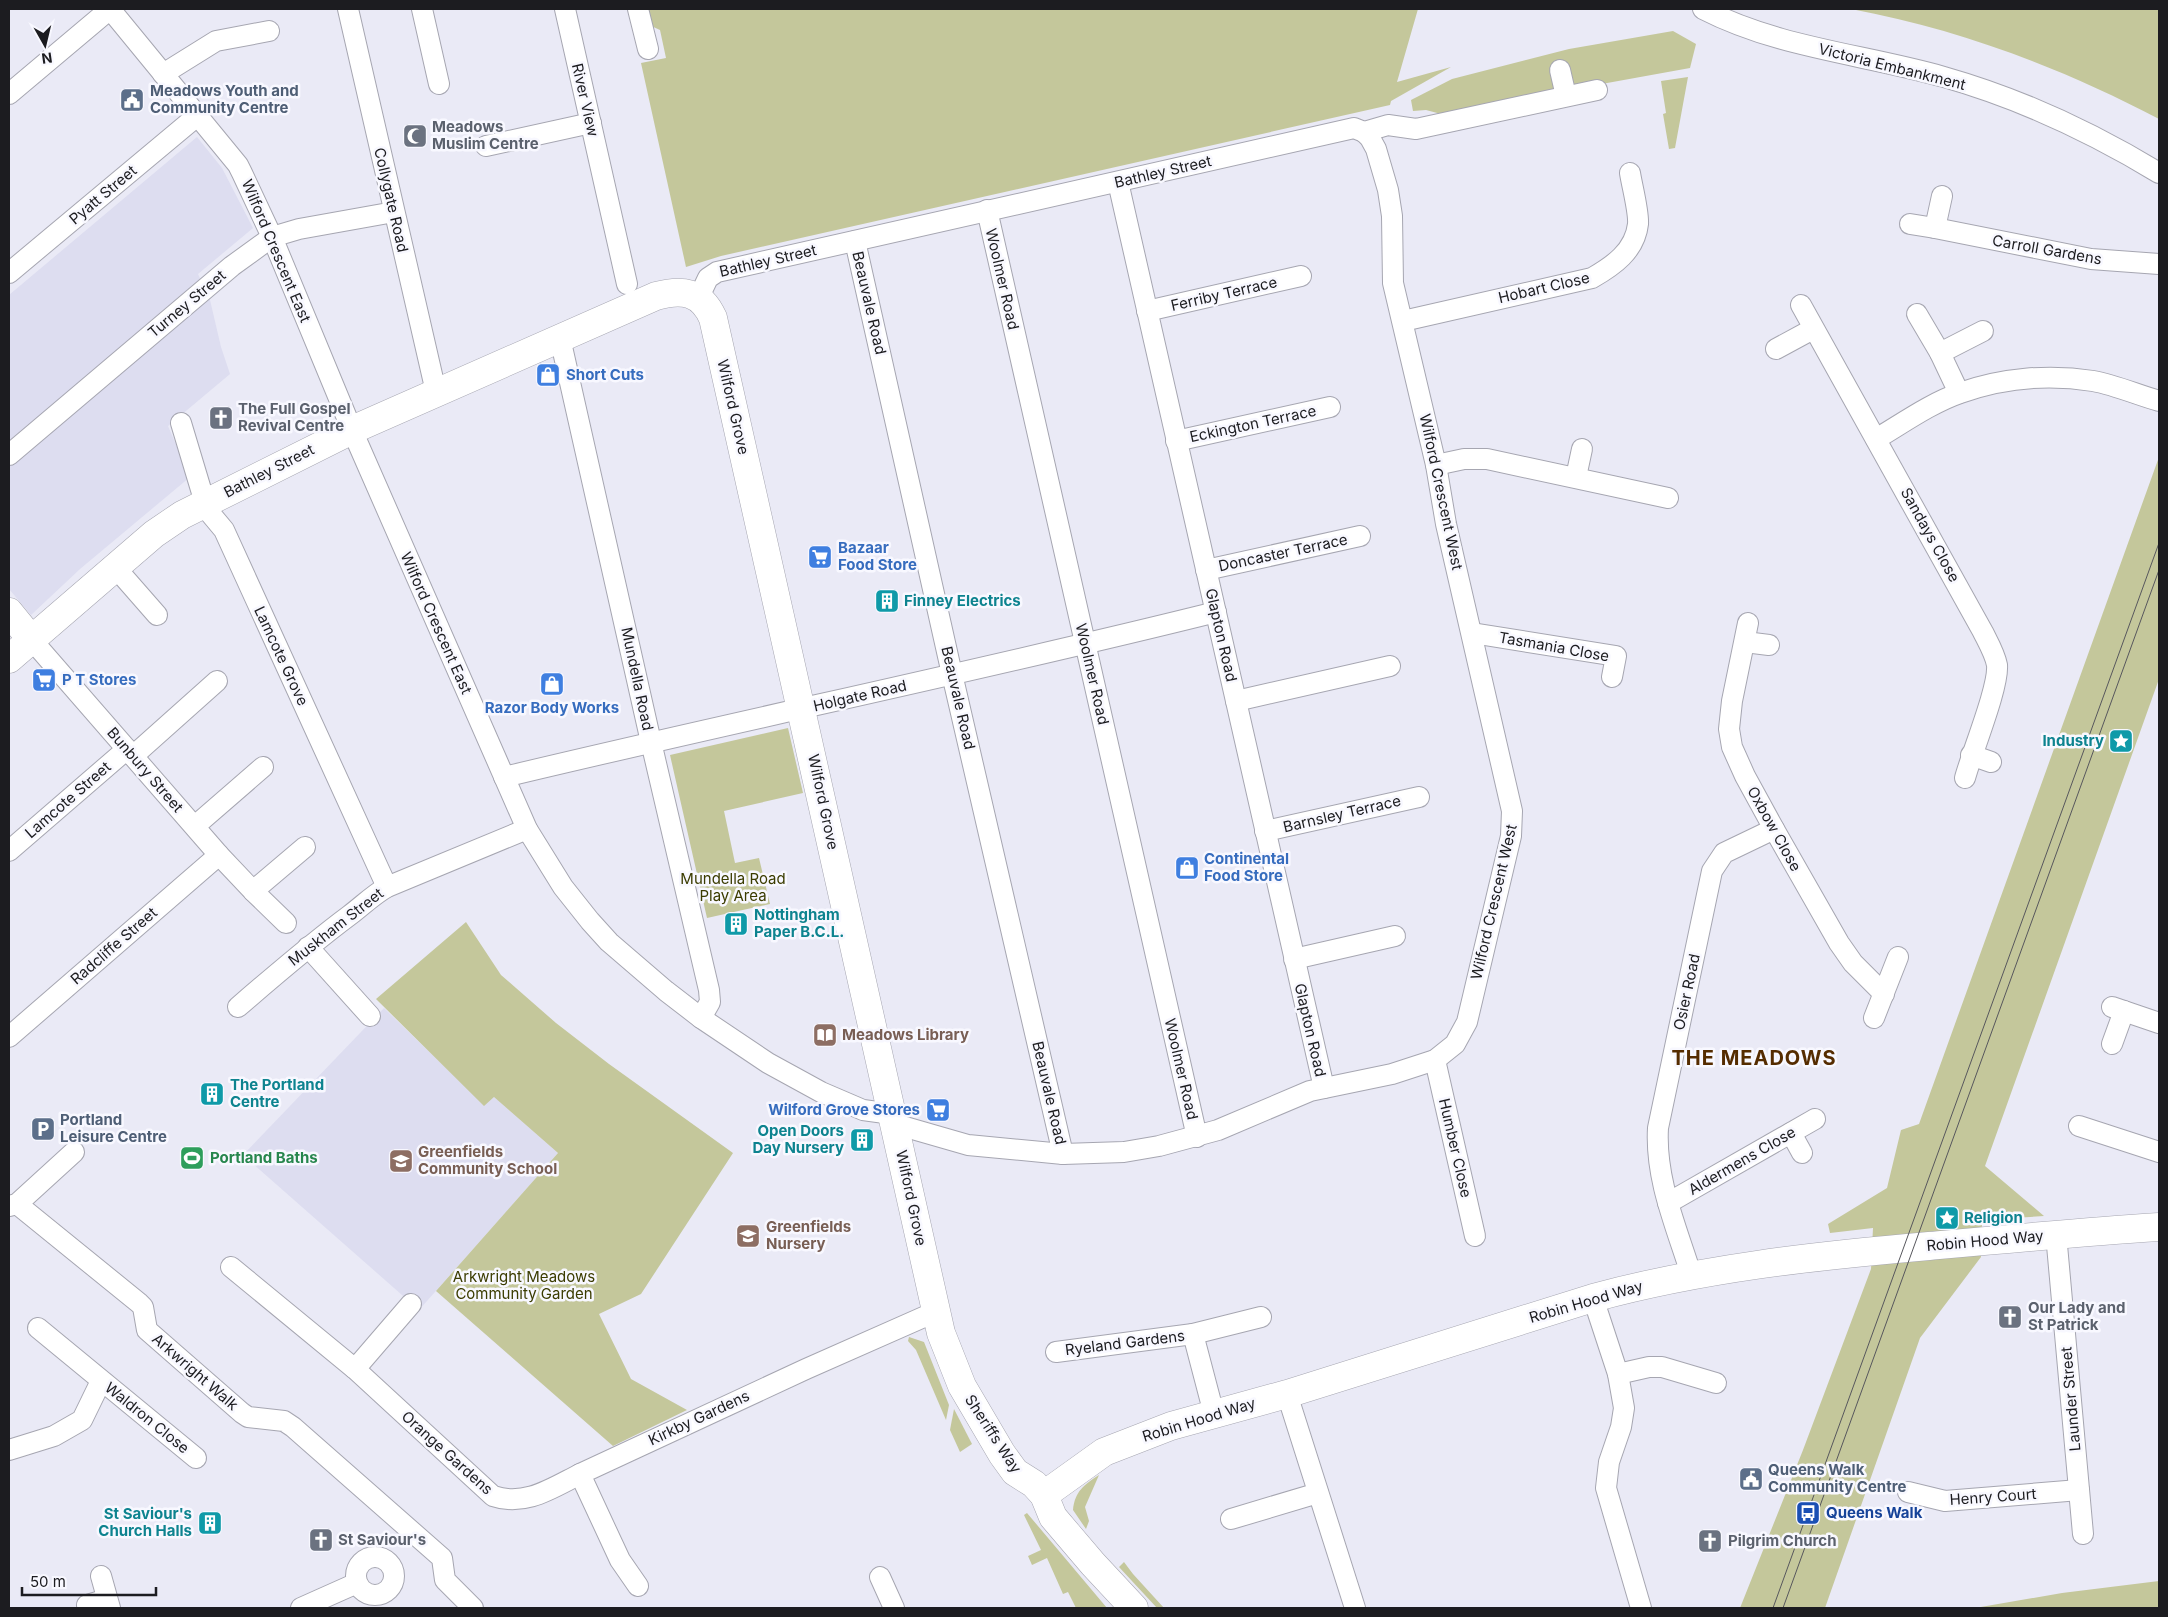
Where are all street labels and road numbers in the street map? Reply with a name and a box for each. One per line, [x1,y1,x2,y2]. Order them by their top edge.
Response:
street label: Victoria Embankment [1817,39,1968,94]
street label: River View [568,61,603,138]
street label: Collygate Road [370,146,413,254]
street label: Bathley Street [1112,151,1213,192]
street label: Pyatt Street [65,161,140,228]
street label: Wilford Crescent East [238,176,315,325]
street label: Woolmer Road [982,226,1023,331]
street label: Carroll Gardens [1991,231,2103,269]
street label: Bathley Street [717,240,818,281]
street label: Beauvale Road [848,249,891,356]
street label: Turney Street [144,266,229,342]
street label: Hobart Close [1496,268,1591,307]
street label: Ferriby Terrace [1169,272,1279,315]
street label: Wilford Grove [713,357,754,456]
street label: Eckington Terrace [1188,401,1318,446]
street label: Wilford Crescent West [1416,412,1467,572]
street label: Bathley Street [220,440,317,502]
street label: Sandays Close [1897,484,1964,585]
street label: Doncaster Terrace [1217,530,1349,575]
street label: Wilford Crescent East [397,549,476,697]
street label: Glapton Road [1201,586,1241,684]
street label: Lamcote Grove [250,603,313,709]
street label: Woolmer Road [1072,621,1113,726]
street label: Mundella Road [617,625,658,732]
street label: Tasmania Close [1497,627,1611,666]
street label: Beauvale Road [937,644,980,751]
street label: Holgate Road [811,676,908,715]
street label: Bunbury Street [103,723,188,816]
street label: Wilford Grove [804,752,843,851]
street label: Lamcote Street [21,757,115,842]
street label: Oxbow Close [1743,783,1806,875]
street label: Barnsley Terrace [1281,791,1403,836]
street label: Wilford Crescent West [1466,822,1521,981]
street label: Muskham Street [284,883,387,970]
street label: Radcliffe Street [67,903,161,988]
street label: Osier Road [1669,952,1704,1032]
street label: Glapton Road [1290,981,1330,1079]
street label: Woolmer Road [1161,1016,1202,1121]
street label: Beauvale Road [1028,1039,1071,1146]
street label: Humber Close [1435,1096,1476,1199]
street label: Aldermens Close [1685,1122,1799,1199]
street label: Wilford Grove [892,1148,931,1247]
street label: Robin Hood Way [1926,1226,2045,1255]
street label: Robin Hood Way [1527,1276,1646,1327]
street label: Ryeland Gardens [1064,1326,1186,1359]
street label: Arkwright Walk [148,1329,243,1415]
street label: Launder Street [2056,1346,2085,1452]
street label: Waldron Close [101,1378,193,1457]
street label: Kirkby Gardens [645,1386,752,1449]
street label: Sheriffs Way [961,1391,1026,1477]
street label: Robin Hood Way [1140,1393,1258,1446]
street label: Orange Gardens [398,1407,497,1499]
street label: Henry Court [1949,1484,2037,1509]

